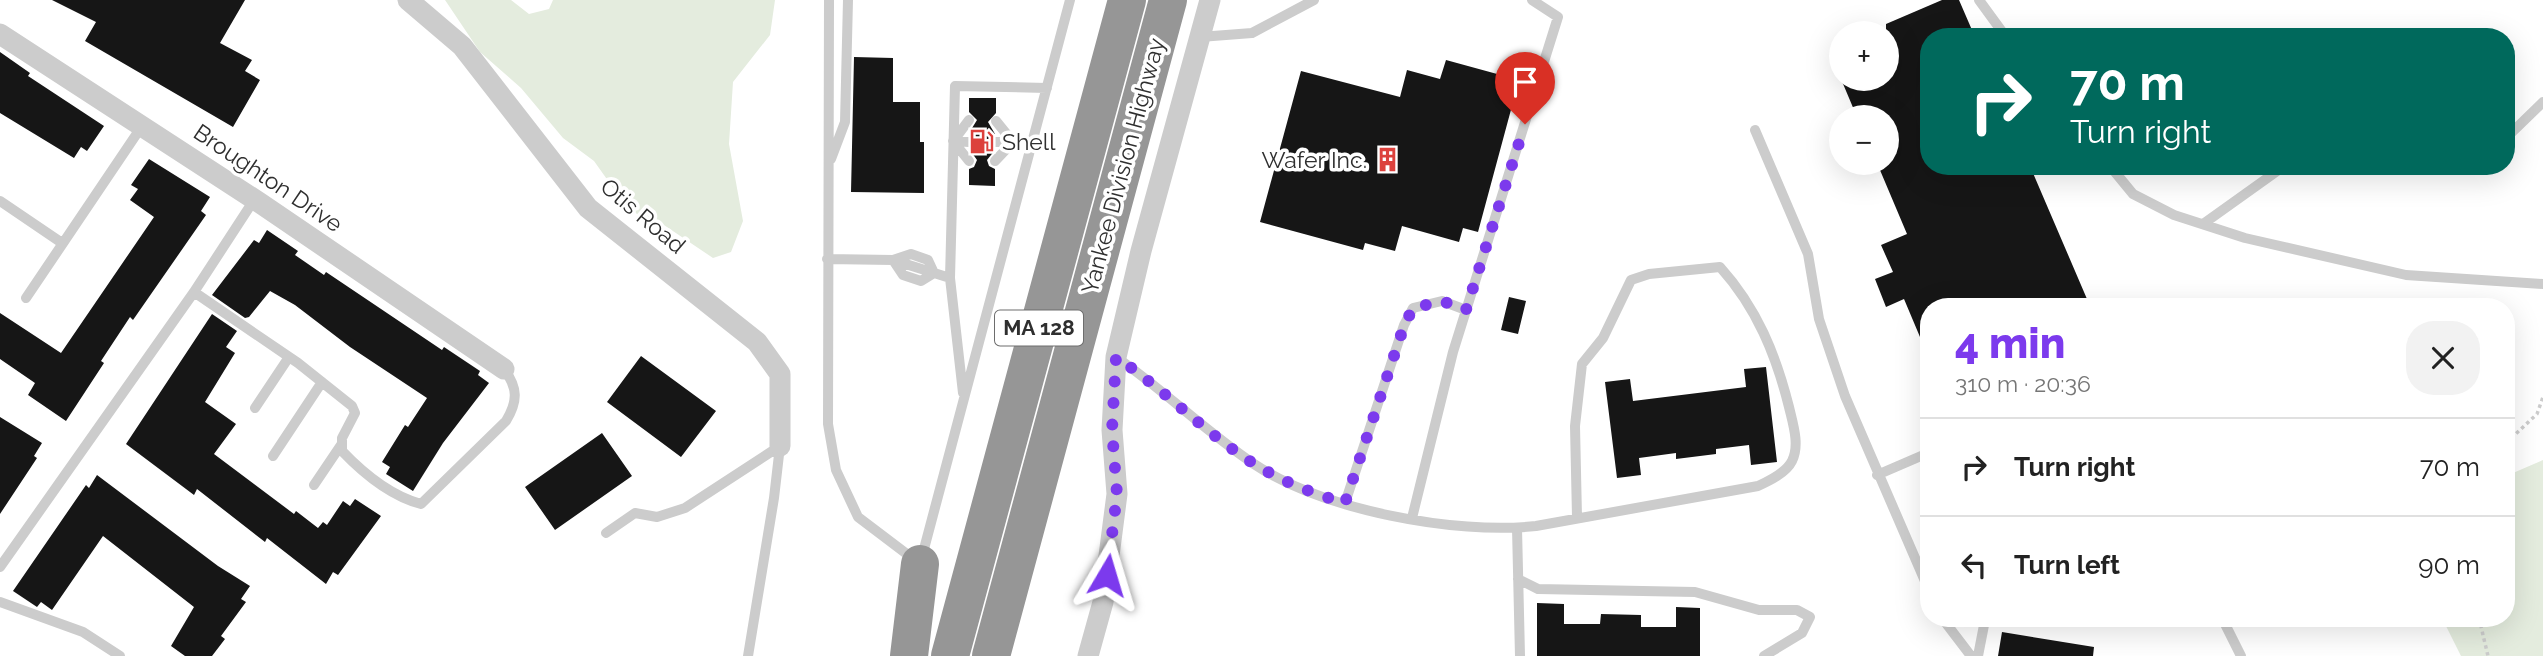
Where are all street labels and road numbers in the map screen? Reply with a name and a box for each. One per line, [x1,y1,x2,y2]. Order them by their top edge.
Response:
street label: Yankee Division Highway [1075,35,1170,297]
street label: Broughton Drive [189,118,348,237]
street label: Otis Road [596,172,691,259]
road number: MA 128 [995,310,1083,346]

